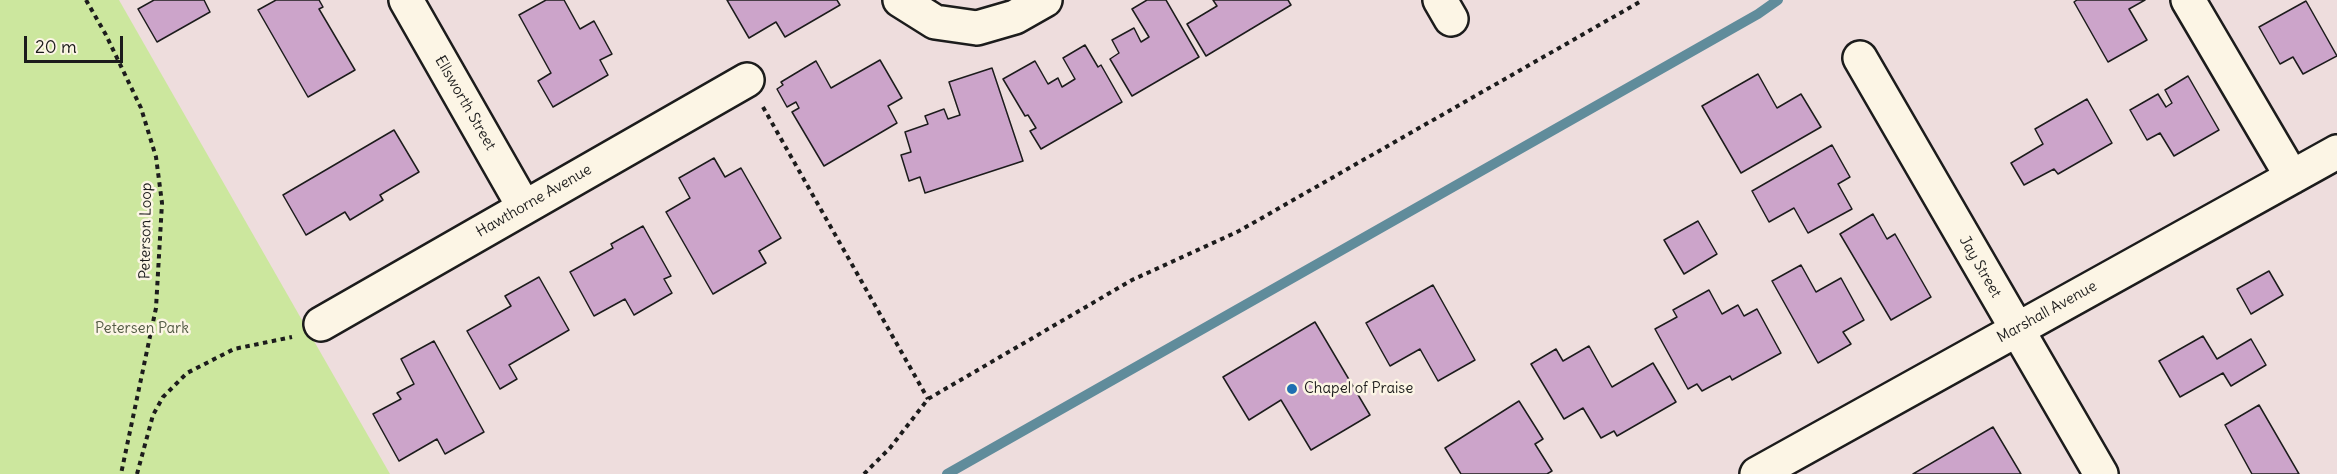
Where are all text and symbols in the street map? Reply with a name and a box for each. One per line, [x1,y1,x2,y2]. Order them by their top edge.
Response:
scale bar [27,24,126,62]
text: 20 m [35,35,77,58]
street label: Ellsworth Street [431,53,499,153]
street label: Hawthorne Avenue [473,161,595,241]
street label: Peterson Loop [136,183,156,279]
street label: Jay Street [1955,233,2005,301]
street label: Marshall Avenue [1994,277,2100,347]
park label: Petersen Park [95,320,189,338]
place label: Chapel of Praise [1304,380,1413,398]
marker: Chapel of Praise [1285,382,1299,396]

